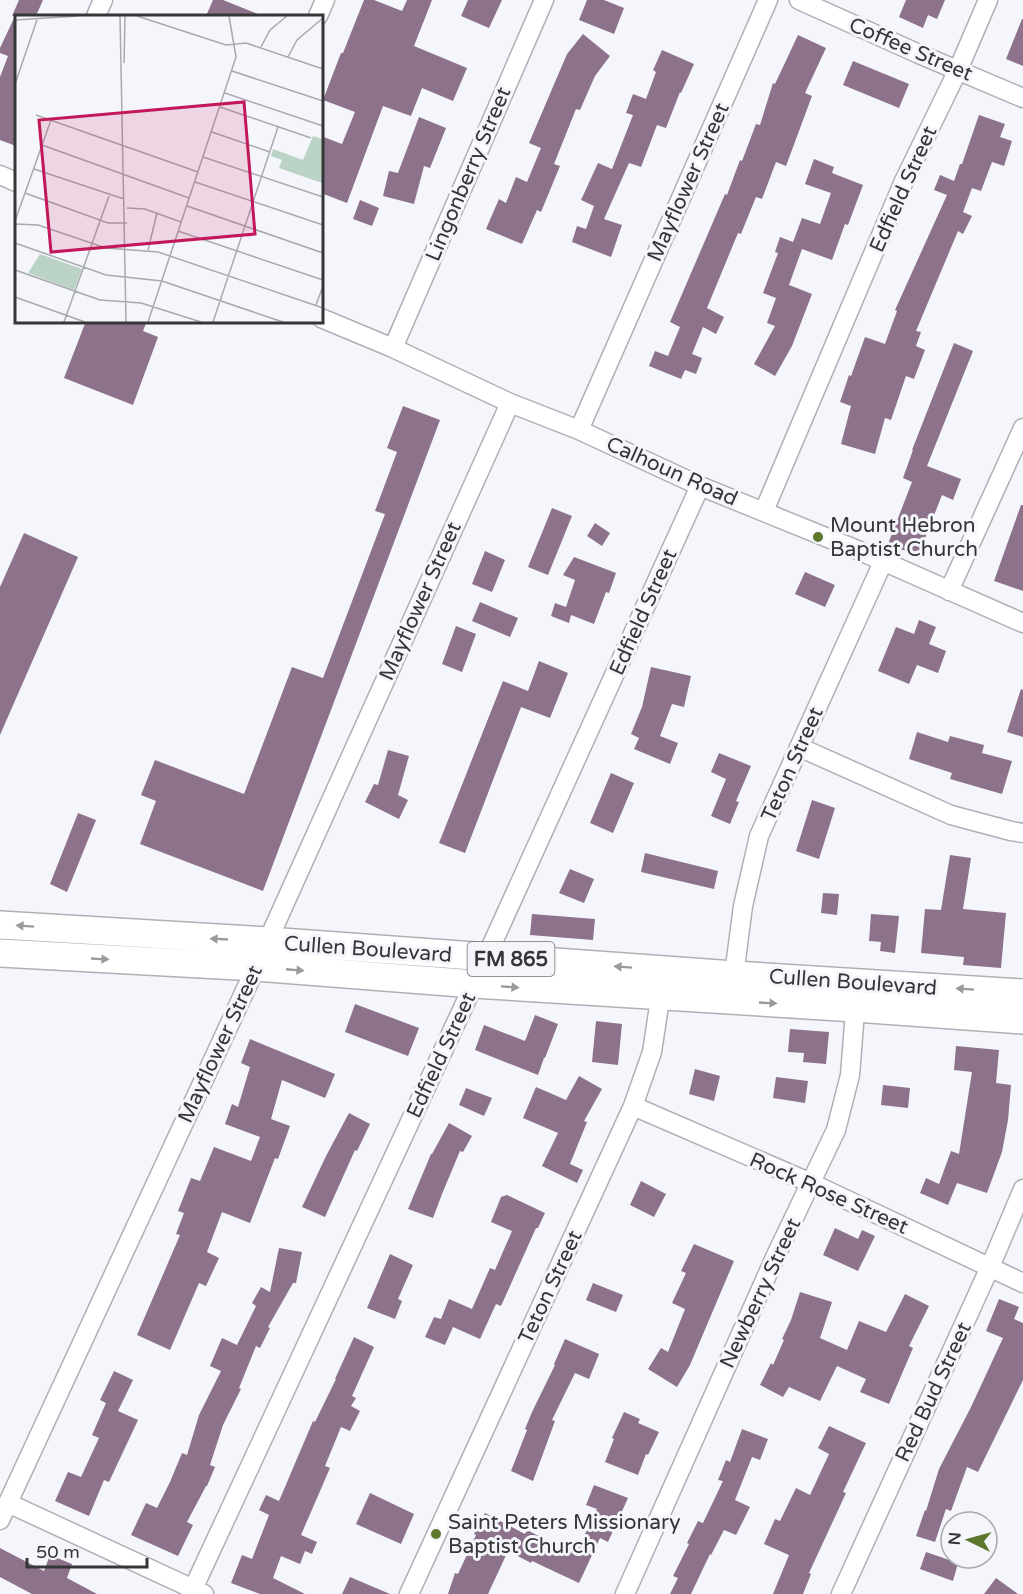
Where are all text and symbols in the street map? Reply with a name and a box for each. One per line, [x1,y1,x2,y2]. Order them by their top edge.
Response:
street label: Coffee Street [845,12,976,87]
inset map [15,15,322,322]
street label: Lingonberry Street [420,83,516,265]
street label: Mayflower Street [642,99,735,265]
street label: Edfield Street [864,122,942,256]
street label: Calhoun Road [602,431,741,512]
place label: Mount Hebron Baptist Church [830,513,978,562]
street label: Mayflower Street [374,518,467,684]
marker: Mount Hebron Baptist Church [811,530,825,544]
street label: Edfield Street [604,545,682,679]
street label: Teton Street [756,703,829,825]
one-way arrow [15,922,34,931]
street label: Cullen Boulevard [283,931,453,968]
one-way arrow [210,934,229,943]
road number: FM 865 [468,942,554,976]
one-way arrow [91,955,110,964]
street label: Mayflower Street [173,961,268,1127]
one-way arrow [614,963,633,972]
street label: Cullen Boulevard [768,964,938,1001]
one-way arrow [286,965,305,975]
one-way arrow [501,982,520,991]
one-way arrow [955,985,974,994]
street label: Edfield Street [401,988,481,1122]
one-way arrow [758,999,777,1008]
street label: Rock Rose Street [746,1147,912,1240]
street label: Newberry Street [715,1214,806,1372]
street label: Teton Street [513,1227,588,1348]
street label: Red Bud Street [890,1318,977,1466]
place label: Saint Peters Missionary Baptist Church [448,1510,680,1559]
north arrow [939,1510,999,1570]
marker: Saint Peters Missionary Baptist Church [429,1527,443,1541]
scale bar [27,1531,147,1569]
text: N [945,1532,966,1546]
text: 50 m [36,1541,80,1563]

